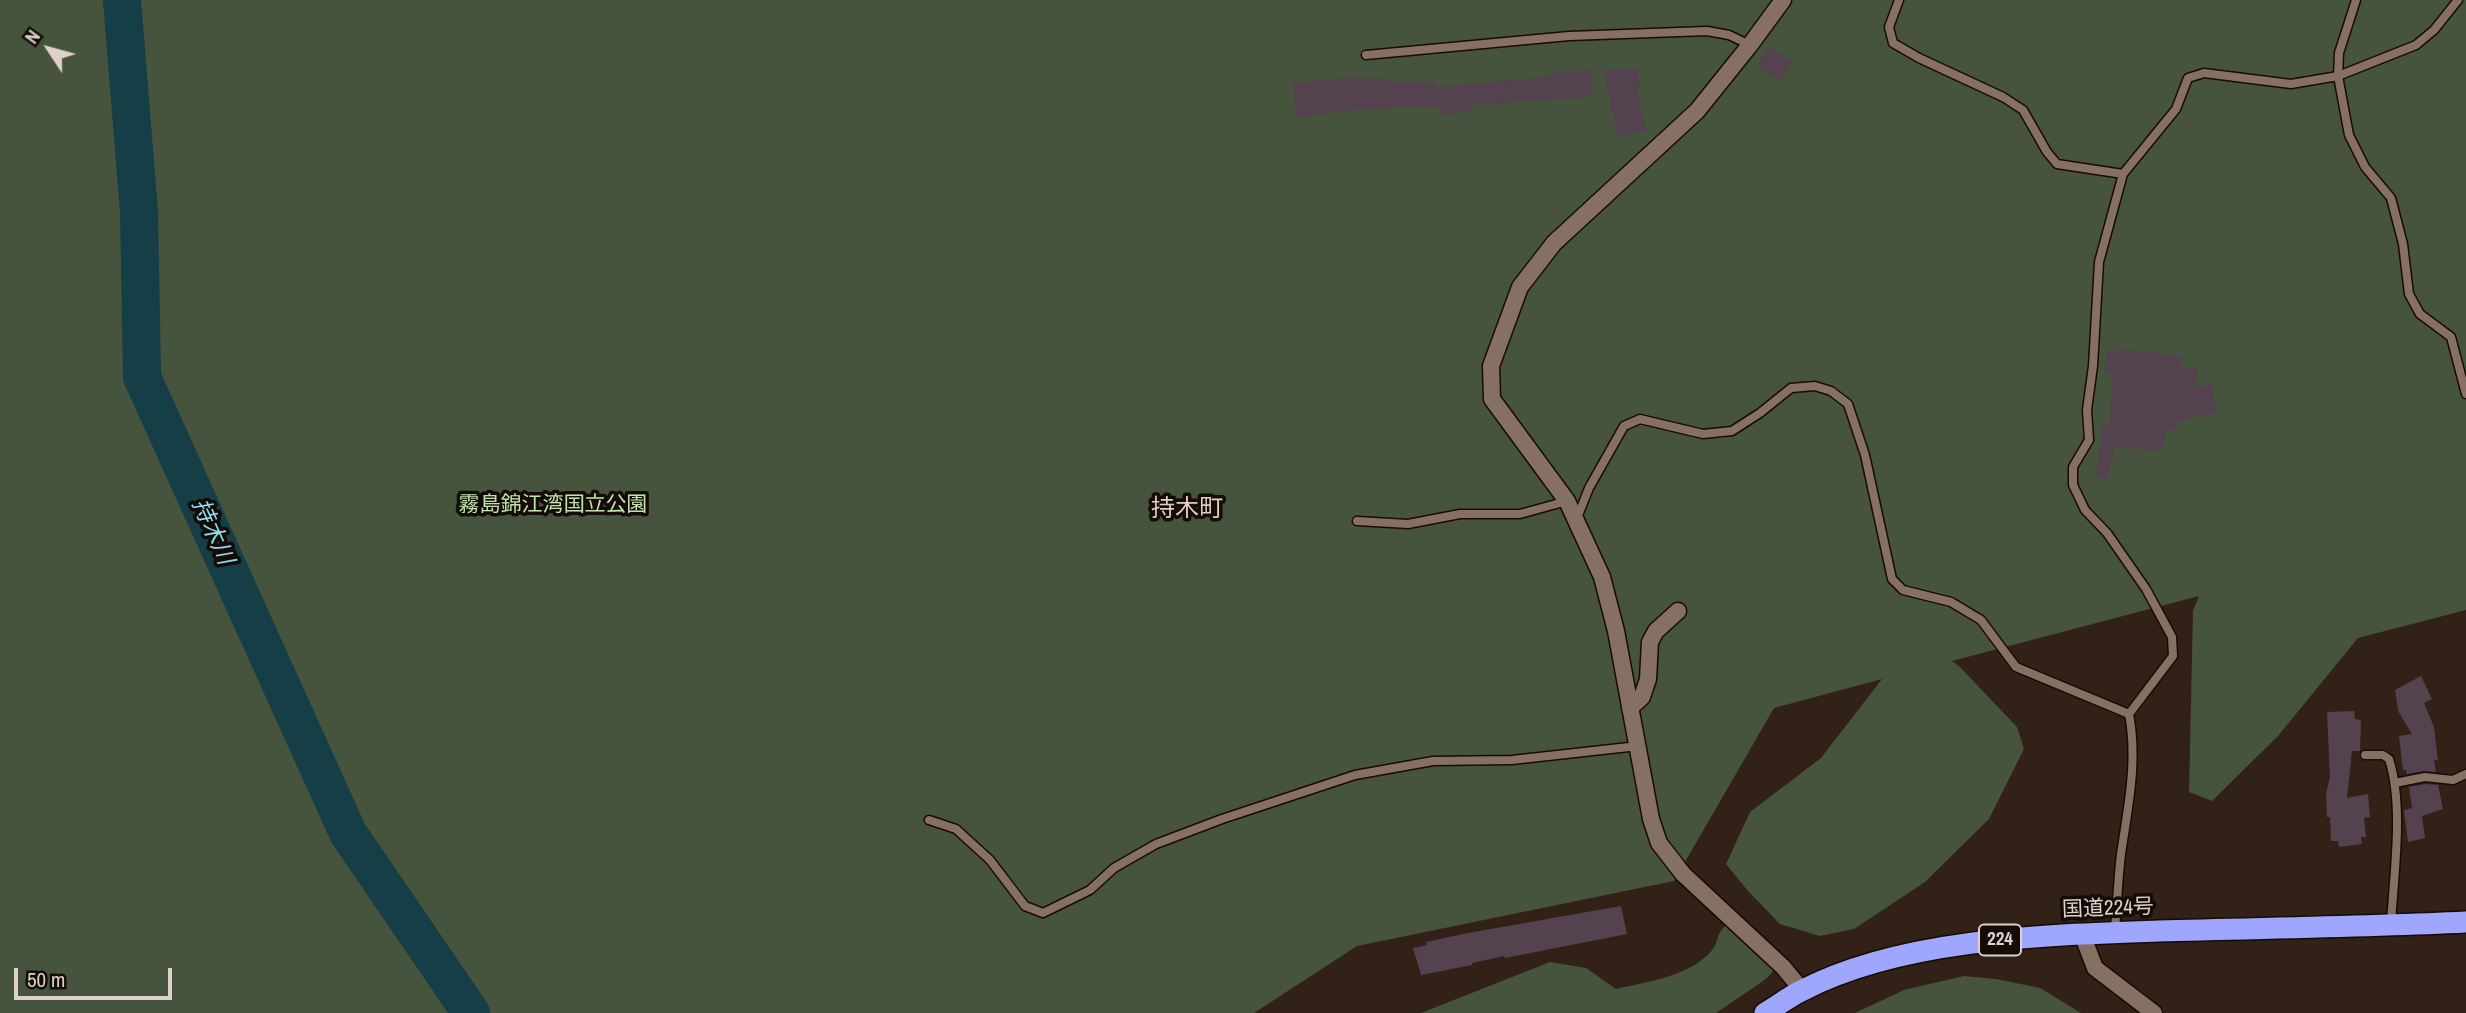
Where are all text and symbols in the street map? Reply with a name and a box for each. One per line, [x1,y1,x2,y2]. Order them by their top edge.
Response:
north arrow [14,14,84,84]
text: N [18,24,46,49]
park label: 霧島錦江湾国立公園 [459,492,647,518]
water label: 持木川 [185,495,239,569]
district label: 持木町 [1151,496,1223,524]
street label: 国道224号 [2062,895,2154,923]
road number: 224 [1979,924,2021,956]
scale bar [18,954,175,998]
text: 50 m [27,965,65,994]

